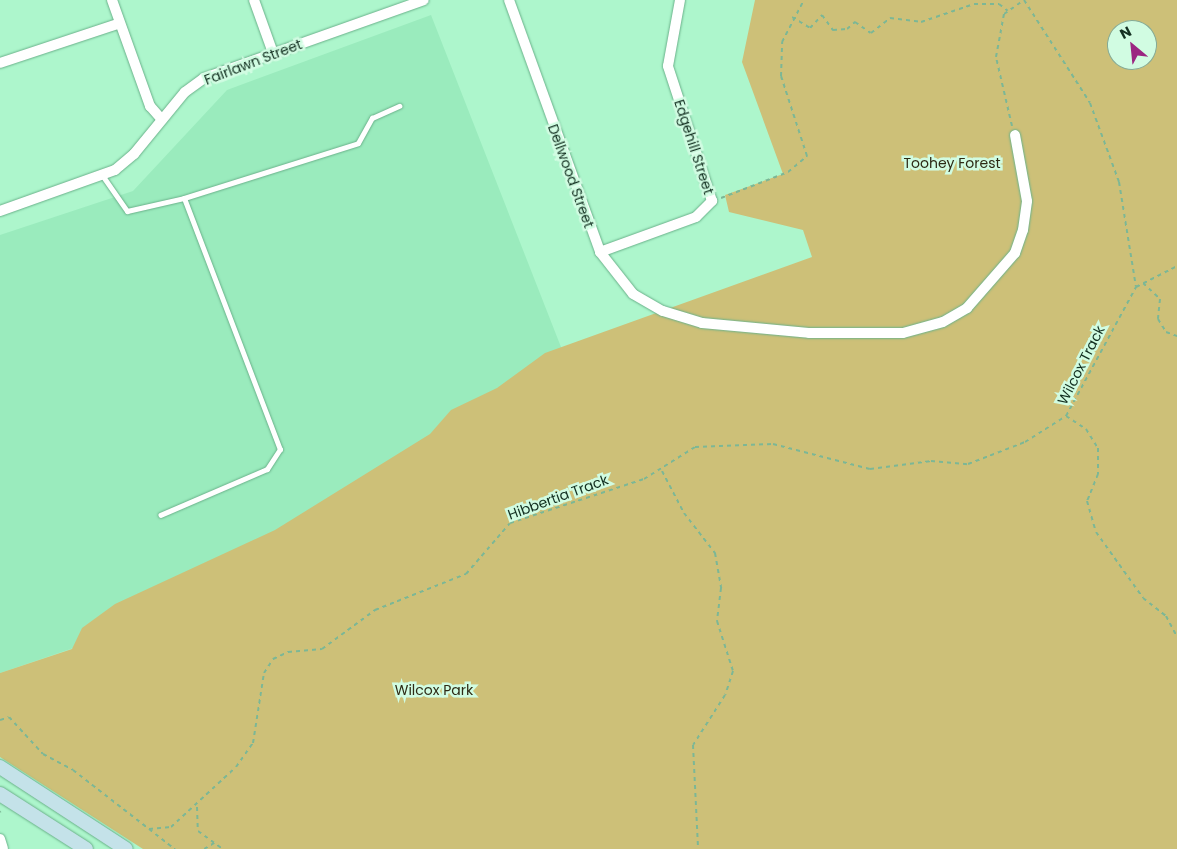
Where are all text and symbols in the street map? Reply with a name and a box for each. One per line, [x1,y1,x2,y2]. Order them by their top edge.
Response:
north arrow [1107,20,1157,70]
text: N [1116,21,1135,44]
street label: Fairlawn Street [202,36,304,88]
street label: Edgehill Street [671,97,717,197]
street label: Dellwood Street [544,122,598,230]
park label: Toohey Forest [903,155,1001,171]
street label: Wilcox Track [1054,323,1108,407]
street label: Hibbertia Track [505,471,611,523]
park label: Wilcox Park [395,682,473,698]

